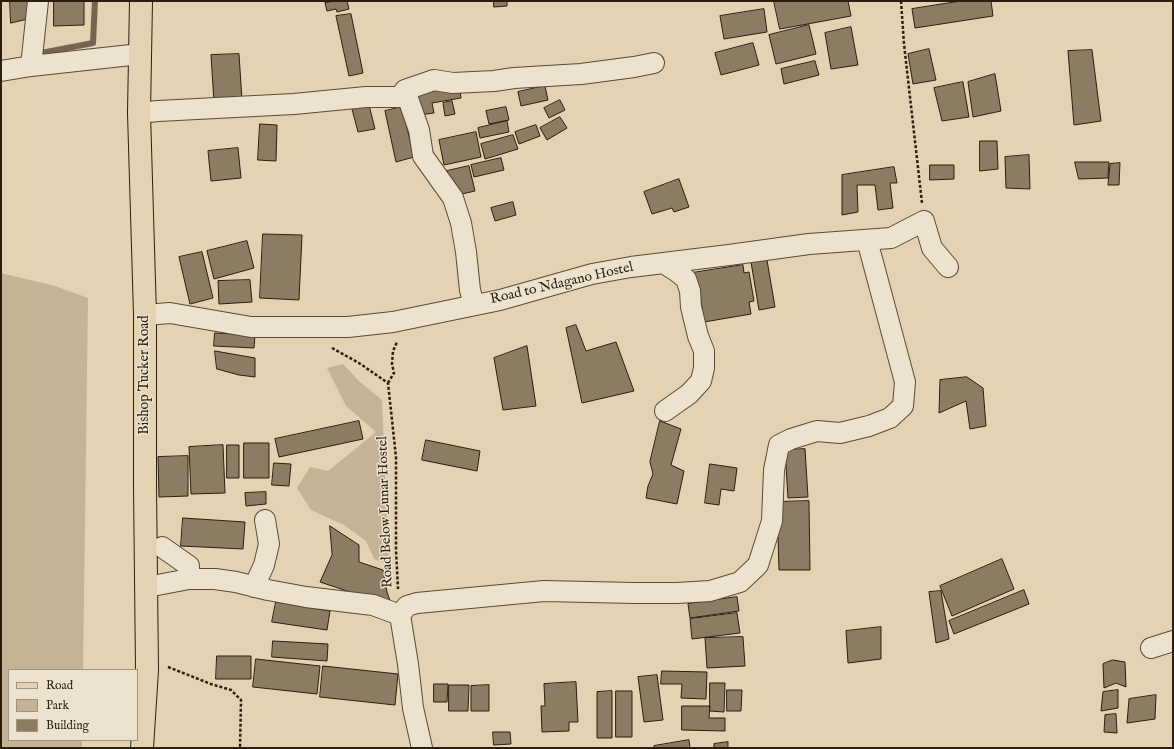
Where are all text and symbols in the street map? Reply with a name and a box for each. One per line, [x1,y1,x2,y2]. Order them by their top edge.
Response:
street label: Road to Ndagano Hostel [489,259,635,309]
street label: Bishop Tucker Road [137,315,153,435]
street label: Road Below Lunar Hostel [375,436,397,588]
legend [8,669,138,741]
text: Road [46,678,73,693]
text: Park [46,698,69,713]
text: Building [46,718,89,733]

